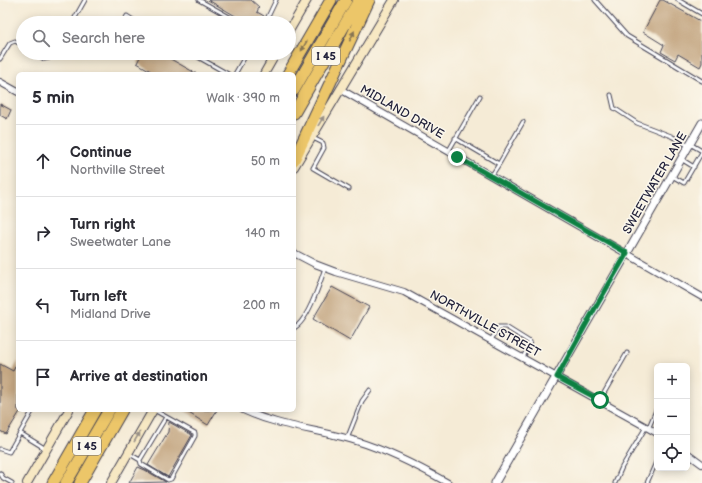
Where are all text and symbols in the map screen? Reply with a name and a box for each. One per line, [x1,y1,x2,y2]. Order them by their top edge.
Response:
search box [16,16,296,60]
icon: search [30,27,52,49]
text: Search here [62,29,145,48]
one-way arrow [349,31,355,42]
one-way arrow [301,40,308,52]
road number: I 45 [312,47,340,65]
street label: MIDLAND DRIVE [357,82,447,142]
text: 5 min [32,88,75,108]
text: Walk · 390 m [206,90,280,106]
one-way arrow [318,115,325,127]
street label: SWEETWATER LANE [620,129,690,237]
text: Continue [70,143,132,162]
route end [448,148,466,166]
icon: ahead [32,150,54,172]
text: 50 m [251,153,280,169]
text: Northville Street [70,162,165,178]
text: Turn right [70,215,135,234]
icon: right [32,222,54,244]
text: 140 m [245,225,280,241]
text: Sweetwater Lane [70,234,171,250]
text: Turn left [70,287,127,306]
street label: NORTHVILLE STREET [427,287,544,361]
icon: left [32,294,54,316]
text: 200 m [243,297,280,313]
text: Midland Drive [70,306,151,322]
map controls [654,363,690,471]
button: + [654,363,690,399]
icon: arrive [32,366,54,388]
text: Arrive at destination [70,367,208,386]
route start [591,391,609,409]
button: − [654,399,690,435]
one-way arrow [134,431,141,443]
button: locate [654,435,690,471]
road number: I 45 [73,437,101,455]

